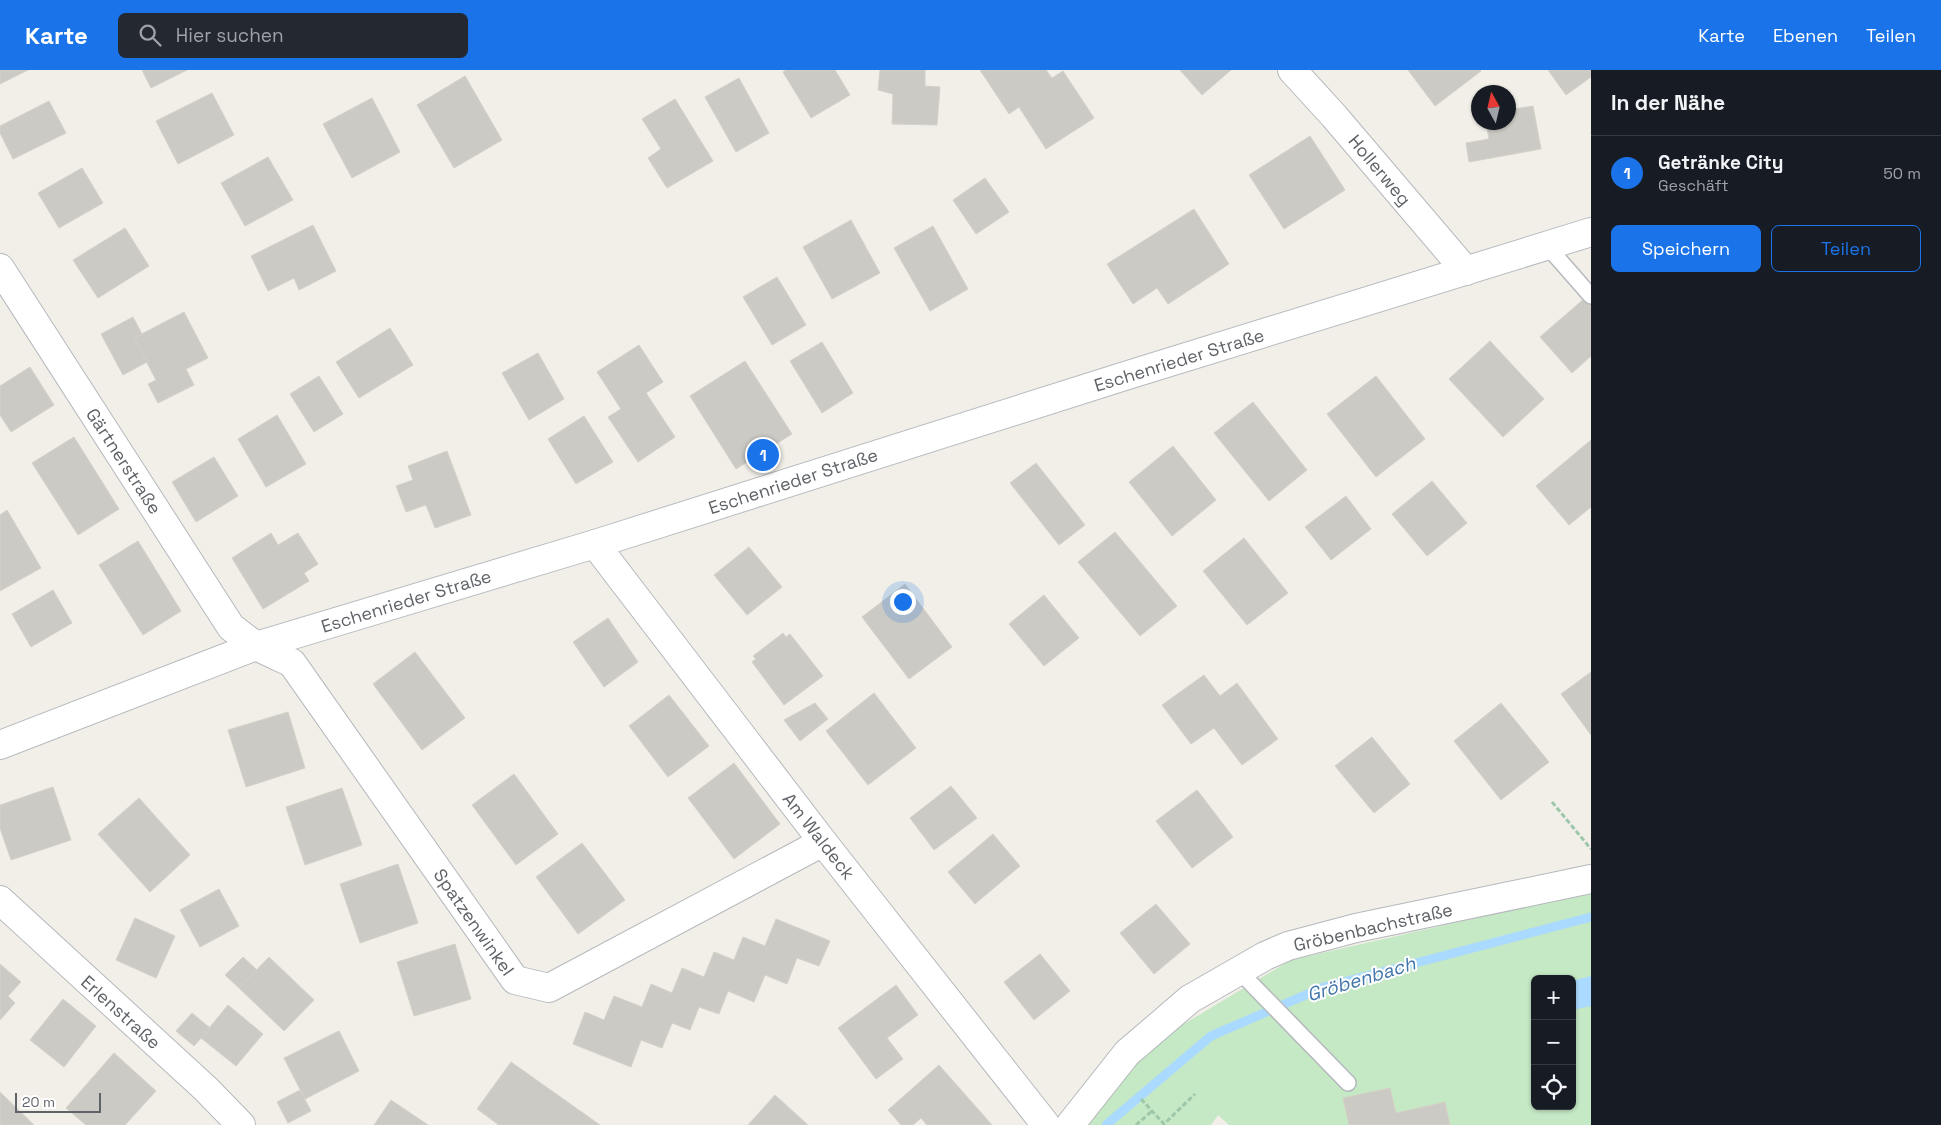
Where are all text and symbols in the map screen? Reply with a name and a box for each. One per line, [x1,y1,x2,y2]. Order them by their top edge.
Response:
search box [118,13,468,58]
text: Karte [25,20,88,51]
icon: search [136,21,164,49]
text: Hier suchen [176,23,284,48]
text: Karte [1698,24,1745,47]
text: Ebenen [1773,24,1838,47]
text: Teilen [1866,24,1916,47]
north arrow [1471,85,1516,130]
text: In der Nähe [1611,89,1725,116]
street label: Hollerweg [1344,130,1416,210]
text: Getränke City [1658,150,1783,175]
text: 1 [1623,163,1631,184]
text: 50 m [1883,163,1921,184]
text: Geschäft [1658,175,1729,196]
button: Speichern [1611,225,1761,272]
button: Teilen [1771,225,1921,272]
street label: Eschenrieder Straße [1091,323,1267,397]
street label: Gärtnerstraße [81,404,167,518]
pin: 1 [747,436,779,474]
street label: Eschenrieder Straße [705,443,881,519]
street label: Eschenrieder Straße [318,564,494,638]
your location [890,589,916,615]
street label: Am Waldeck [778,788,860,884]
street label: Spatzenwinkel [429,864,519,980]
street label: Gröbenbachstraße [1291,898,1455,956]
water label: Gröbenbach [1304,951,1419,1007]
street label: Erlenstraße [76,970,166,1054]
map controls [1531,975,1576,1110]
button: + [1531,975,1576,1020]
button: − [1531,1020,1576,1065]
button: locate [1531,1065,1576,1110]
scale bar [15,1090,101,1113]
text: 20 m [22,1093,55,1111]

